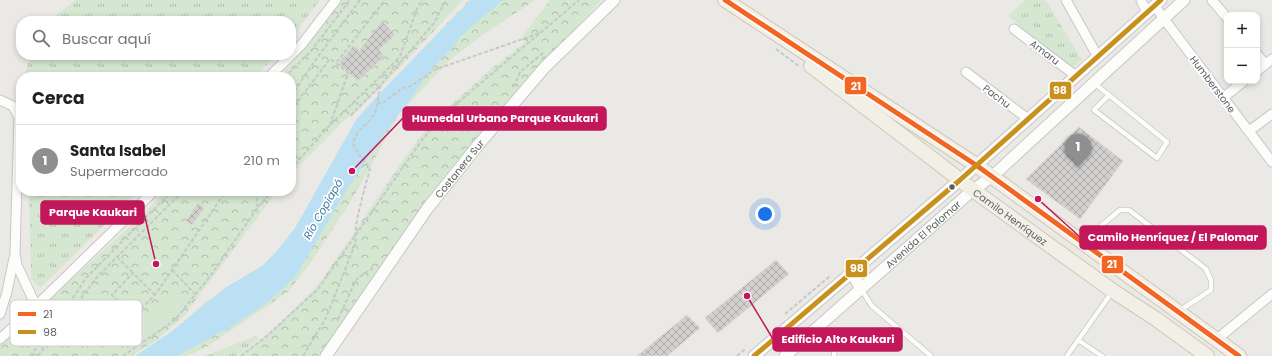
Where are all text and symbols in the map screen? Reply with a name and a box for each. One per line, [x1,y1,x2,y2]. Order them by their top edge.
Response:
map controls [1224,12,1260,84]
button: + [1224,12,1260,48]
search box [16,16,296,60]
icon: search [30,27,52,49]
text: Buscar aquí [62,28,151,49]
street label: Amaru [1027,36,1063,69]
button: − [1224,48,1260,84]
street label: Humberstone [1186,53,1239,116]
line badge: 21 [844,76,867,95]
text: 21 [851,78,861,94]
street label: Pachu [980,81,1014,112]
line badge: 98 [1049,81,1072,100]
text: 98 [1053,82,1067,98]
text: Cerca [32,86,85,110]
callout: Humedal Urbano Parque Kaukari [403,107,606,130]
text: Humedal Urbano Parque Kaukari [412,110,598,126]
pin: 1 [1065,134,1091,167]
street label: Costanera Sur [431,136,488,202]
text: Santa Isabel [70,140,166,161]
text: 1 [43,151,47,170]
text: 210 m [243,151,280,170]
text: Supermercado [70,162,168,181]
water label: Río Copiapó [299,176,347,242]
unlabelled marker [947,182,957,192]
street label: Camilo Henríquez [970,185,1051,250]
street label: Avenida El Palomar [882,197,964,272]
callout: Parque Kaukari [41,201,144,224]
text: Parque Kaukari [49,204,137,220]
your location [755,204,775,224]
callout: Camilo Henríquez / El Palomar [1080,226,1266,249]
text: Camilo Henríquez / El Palomar [1088,229,1259,245]
line badge: 21 [1101,255,1124,274]
text: 21 [1107,256,1117,272]
line badge: 98 [845,259,868,278]
text: 98 [850,260,864,276]
legend [10,300,142,346]
text: 21 [43,306,53,322]
text: 98 [43,324,57,340]
callout: Edificio Alto Kaukari [773,328,902,351]
text: Edificio Alto Kaukari [781,331,895,347]

